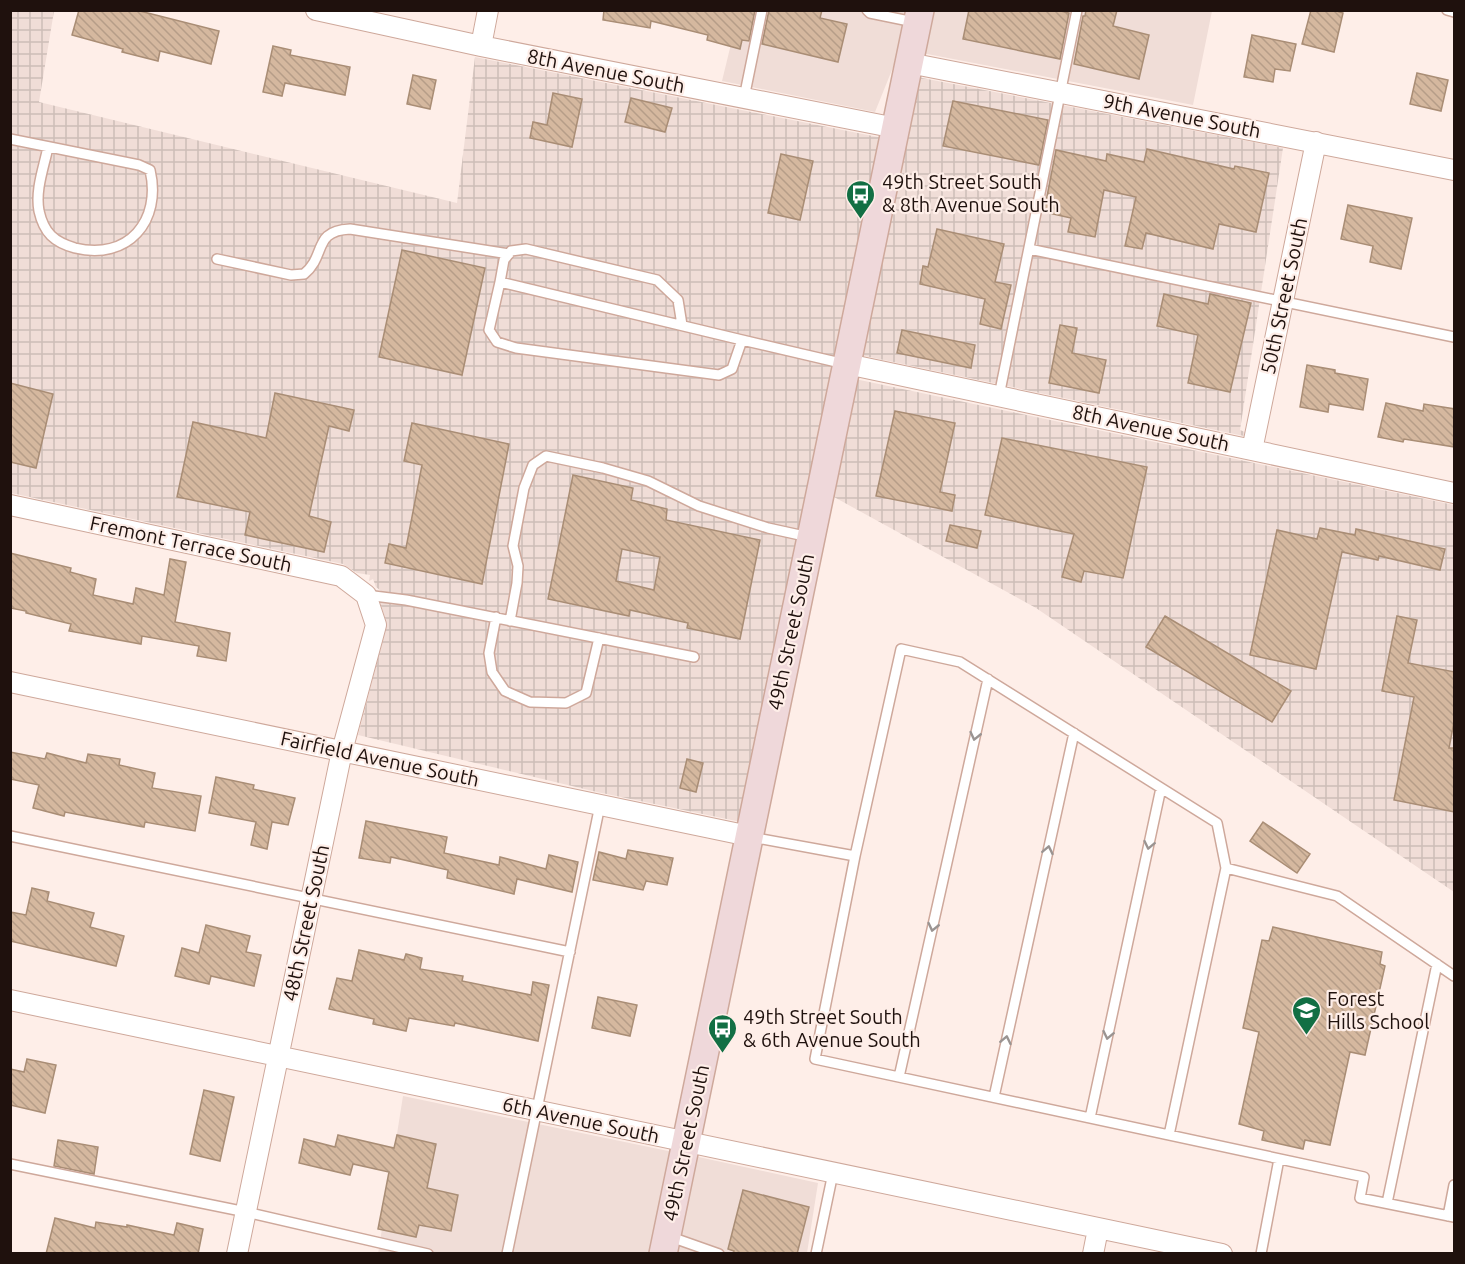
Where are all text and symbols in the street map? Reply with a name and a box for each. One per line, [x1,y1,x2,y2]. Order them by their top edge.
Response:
street label: 8th Avenue South [525,44,687,97]
street label: 9th Avenue South [1101,89,1263,142]
place label: 49th Street South & 8th Avenue South [882,170,1060,216]
bus stop icon: 49th Street South & 8th Avenue South [845,178,877,220]
street label: 50th Street South [1256,215,1311,376]
street label: 8th Avenue South [1070,400,1232,455]
street label: Fremont Terrace South [88,511,294,576]
street label: 49th Street South [763,551,818,712]
street label: Fairfield Avenue South [279,726,481,791]
one-way arrow [969,731,982,741]
one-way arrow [1143,839,1156,849]
street label: 48th Street South [278,842,333,1003]
one-way arrow [1041,845,1054,855]
one-way arrow [927,921,940,931]
place label: Forest Hills School [1327,987,1429,1033]
school or university icon: Forest Hills School [1290,994,1322,1036]
place label: 49th Street South & 6th Avenue South [743,1005,921,1051]
bus stop icon: 49th Street South & 6th Avenue South [706,1012,738,1054]
one-way arrow [1102,1030,1115,1040]
one-way arrow [999,1035,1012,1045]
street label: 49th Street South [658,1062,713,1223]
street label: 6th Avenue South [500,1092,662,1147]

